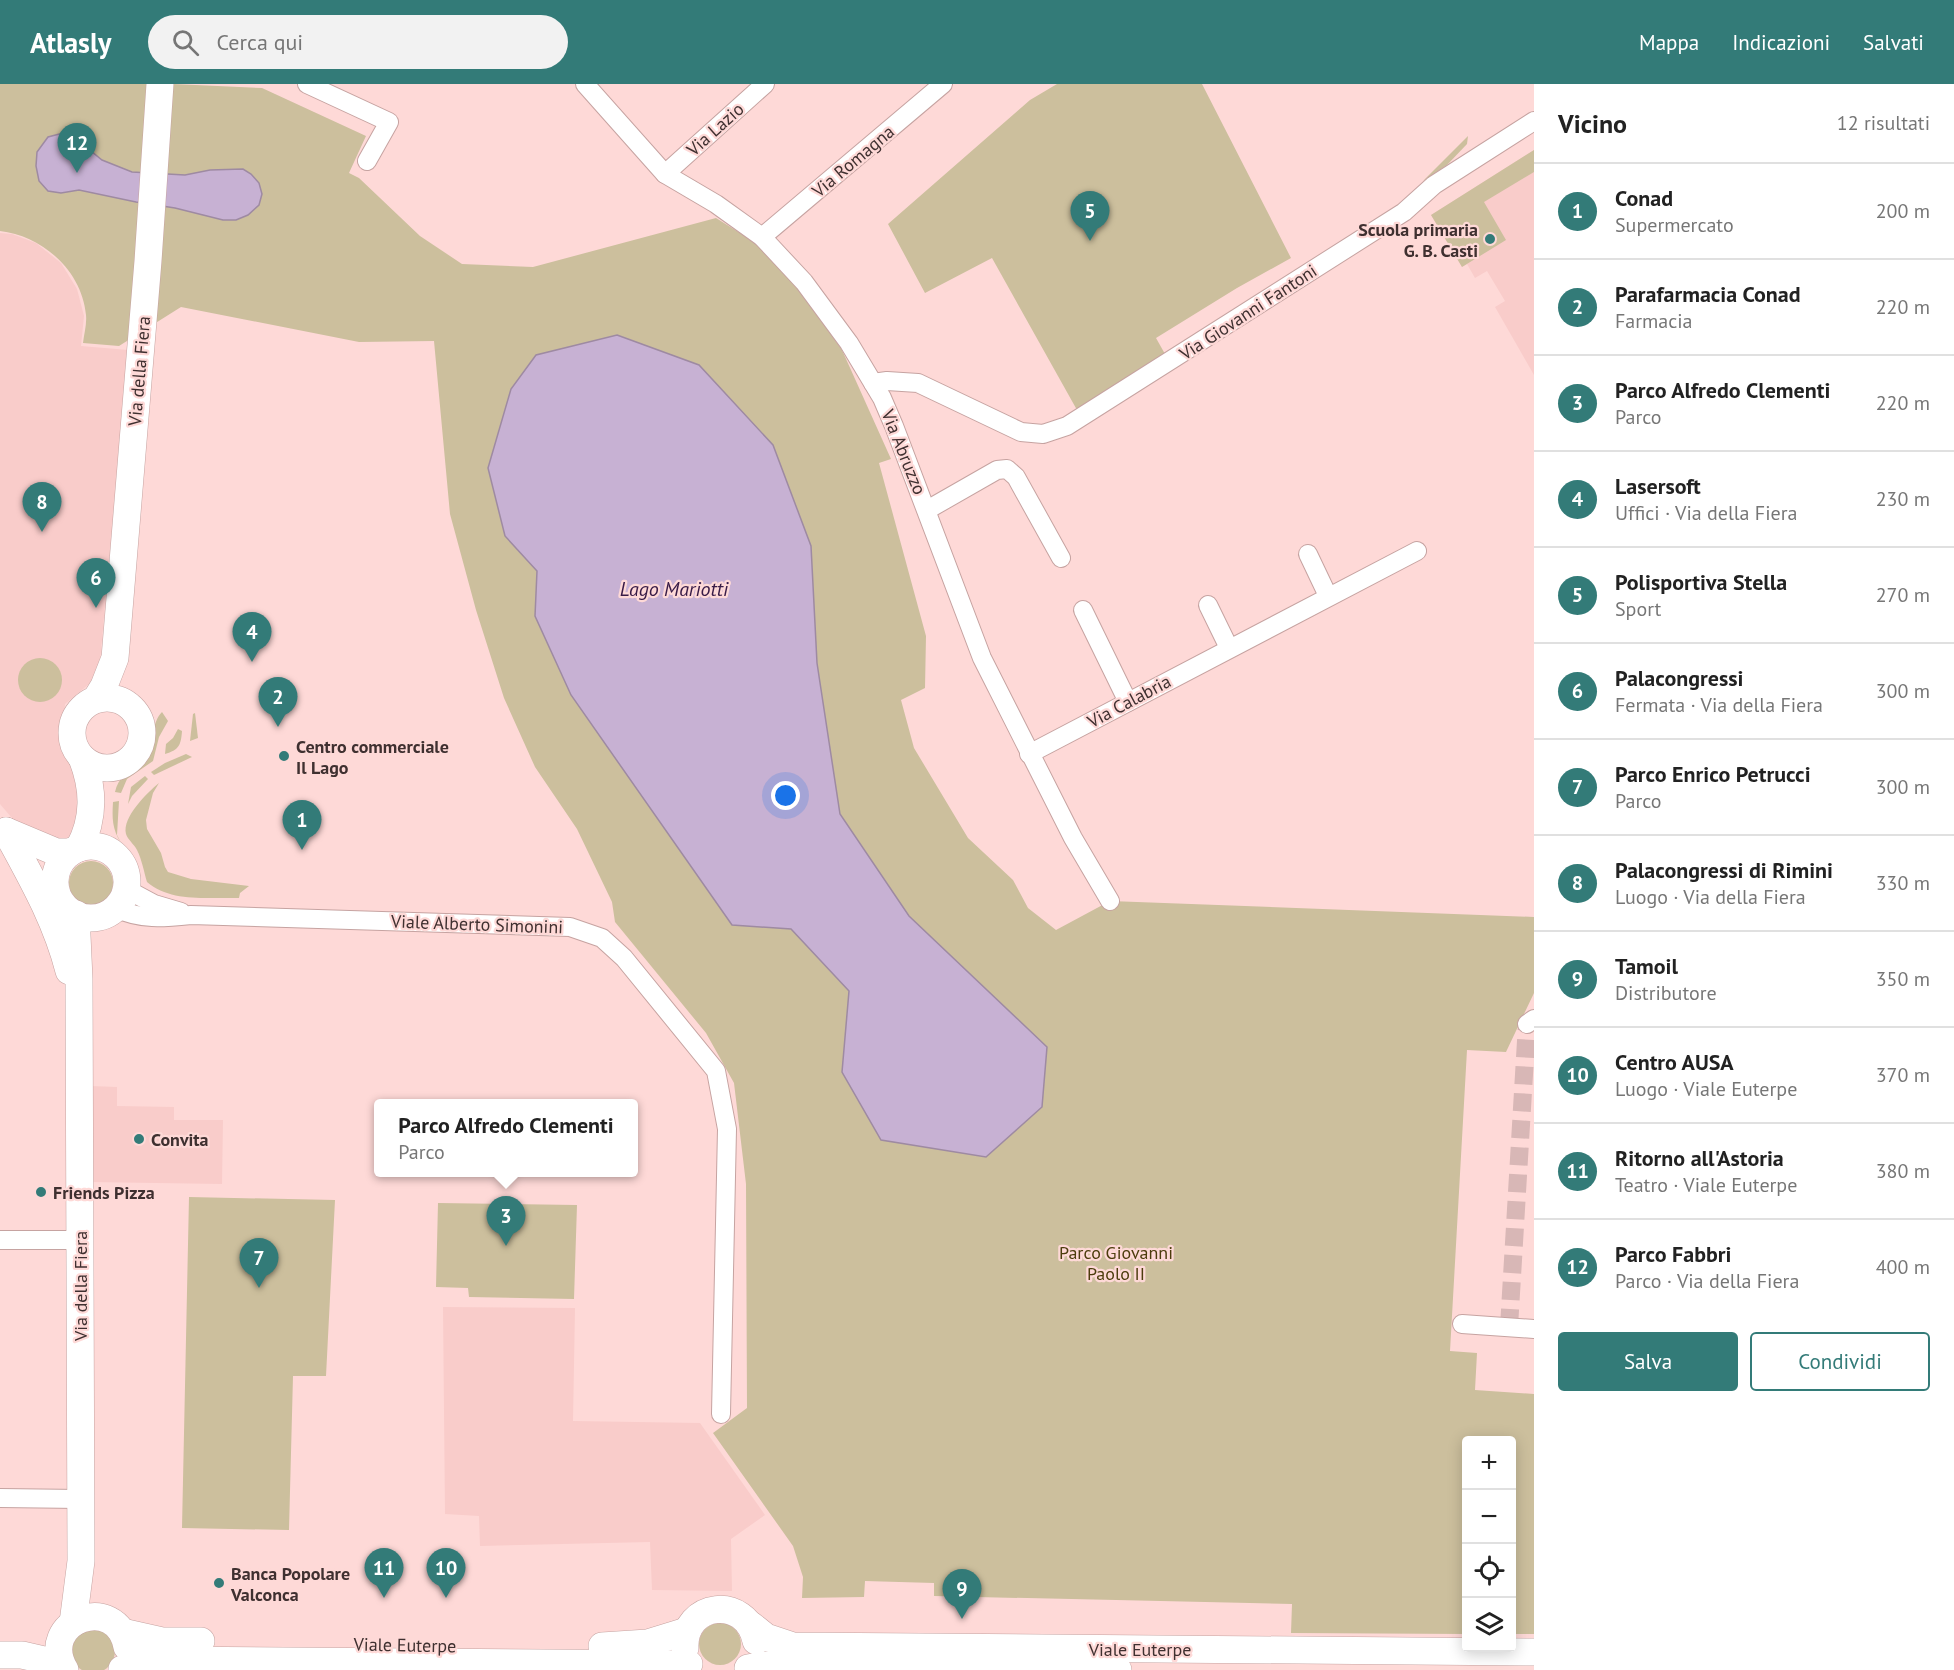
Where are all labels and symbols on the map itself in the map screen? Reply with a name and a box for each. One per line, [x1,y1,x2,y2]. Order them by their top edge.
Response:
street label: Via Lazio [681,97,748,161]
street label: Via Romagna [806,120,899,203]
pin: 12 [58,124,97,173]
pin: 5 [1070,192,1110,241]
place label: Scuola primaria G. B. Casti [1358,218,1478,262]
marker: Scuola primaria G. B. Casti [1483,232,1497,246]
street label: Via Giovanni Fantoni [1174,259,1321,366]
street label: Via della Fiera [123,315,155,428]
street label: Via Abruzzo [876,405,931,498]
pin: 8 [22,482,62,532]
pin: 6 [76,558,116,608]
water label: Lago Mariotti [620,576,729,602]
pin: 4 [232,612,272,662]
street label: Via Calabria [1082,669,1175,733]
pin: 2 [258,678,298,727]
place label: Centro commerciale Il Lago [296,735,449,779]
marker: Centro commerciale Il Lago [277,749,291,763]
your location [771,781,800,810]
pin: 1 [282,800,322,850]
street label: Viale Alberto Simonini [390,909,563,938]
place label: Convita [151,1128,209,1151]
marker: Convita [132,1132,146,1146]
place label: Friends Pizza [53,1181,155,1204]
marker: Friends Pizza [34,1185,48,1199]
pin: 3 [486,1196,526,1246]
street label: Via della Fiera [69,1231,92,1342]
pin: 7 [240,1238,278,1288]
park label: Parco Giovanni Paolo II [1059,1241,1173,1285]
pin: 11 [364,1548,404,1598]
pin: 10 [426,1548,466,1598]
place label: Banca Popolare Valconca [230,1562,350,1606]
pin: 9 [942,1570,982,1619]
marker: Banca Popolare Valconca [212,1576,226,1590]
street label: Viale Euterpe [353,1633,456,1657]
street label: Viale Euterpe [1088,1638,1191,1661]

